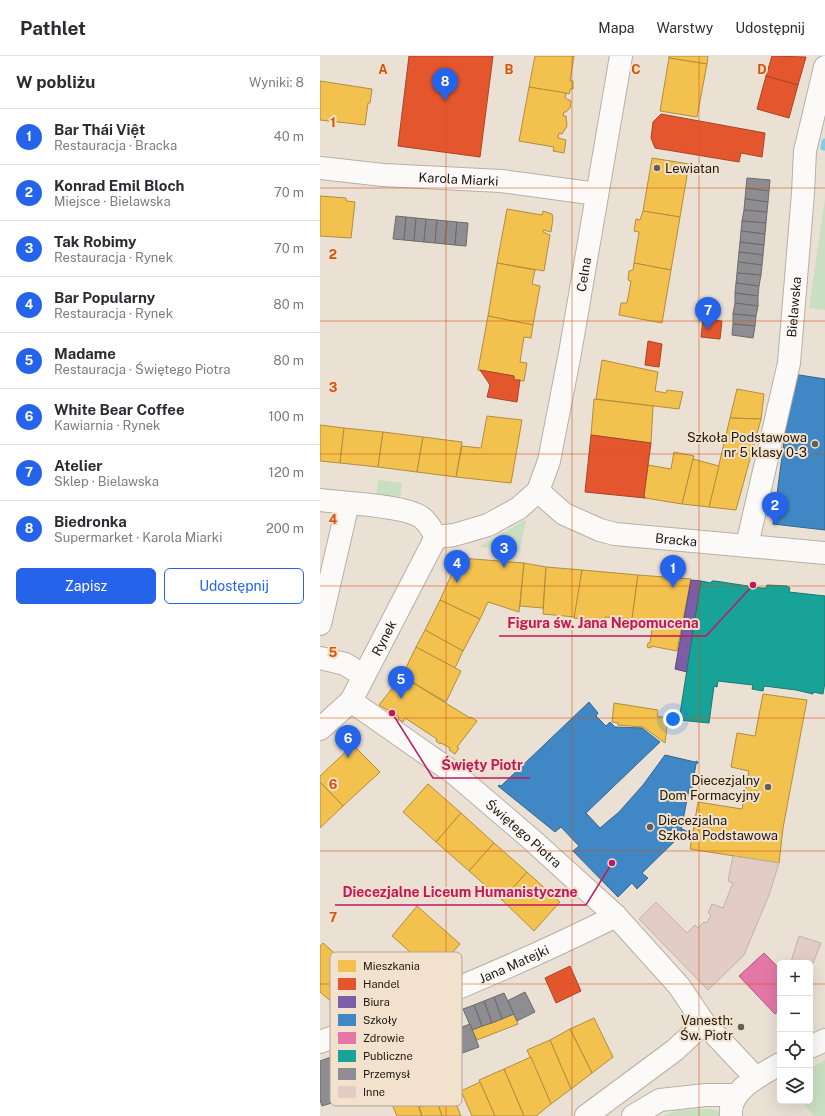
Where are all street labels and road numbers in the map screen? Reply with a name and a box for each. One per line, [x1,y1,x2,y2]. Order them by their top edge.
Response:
street label: Karola Miarki [418,169,499,188]
street label: Celna [573,256,594,293]
street label: Bielawska [784,276,804,338]
street label: Bracka [654,530,698,549]
street label: Rynek [368,617,399,658]
street label: Świętego Piotra [483,796,565,871]
street label: Jana Matejki [477,942,551,986]

